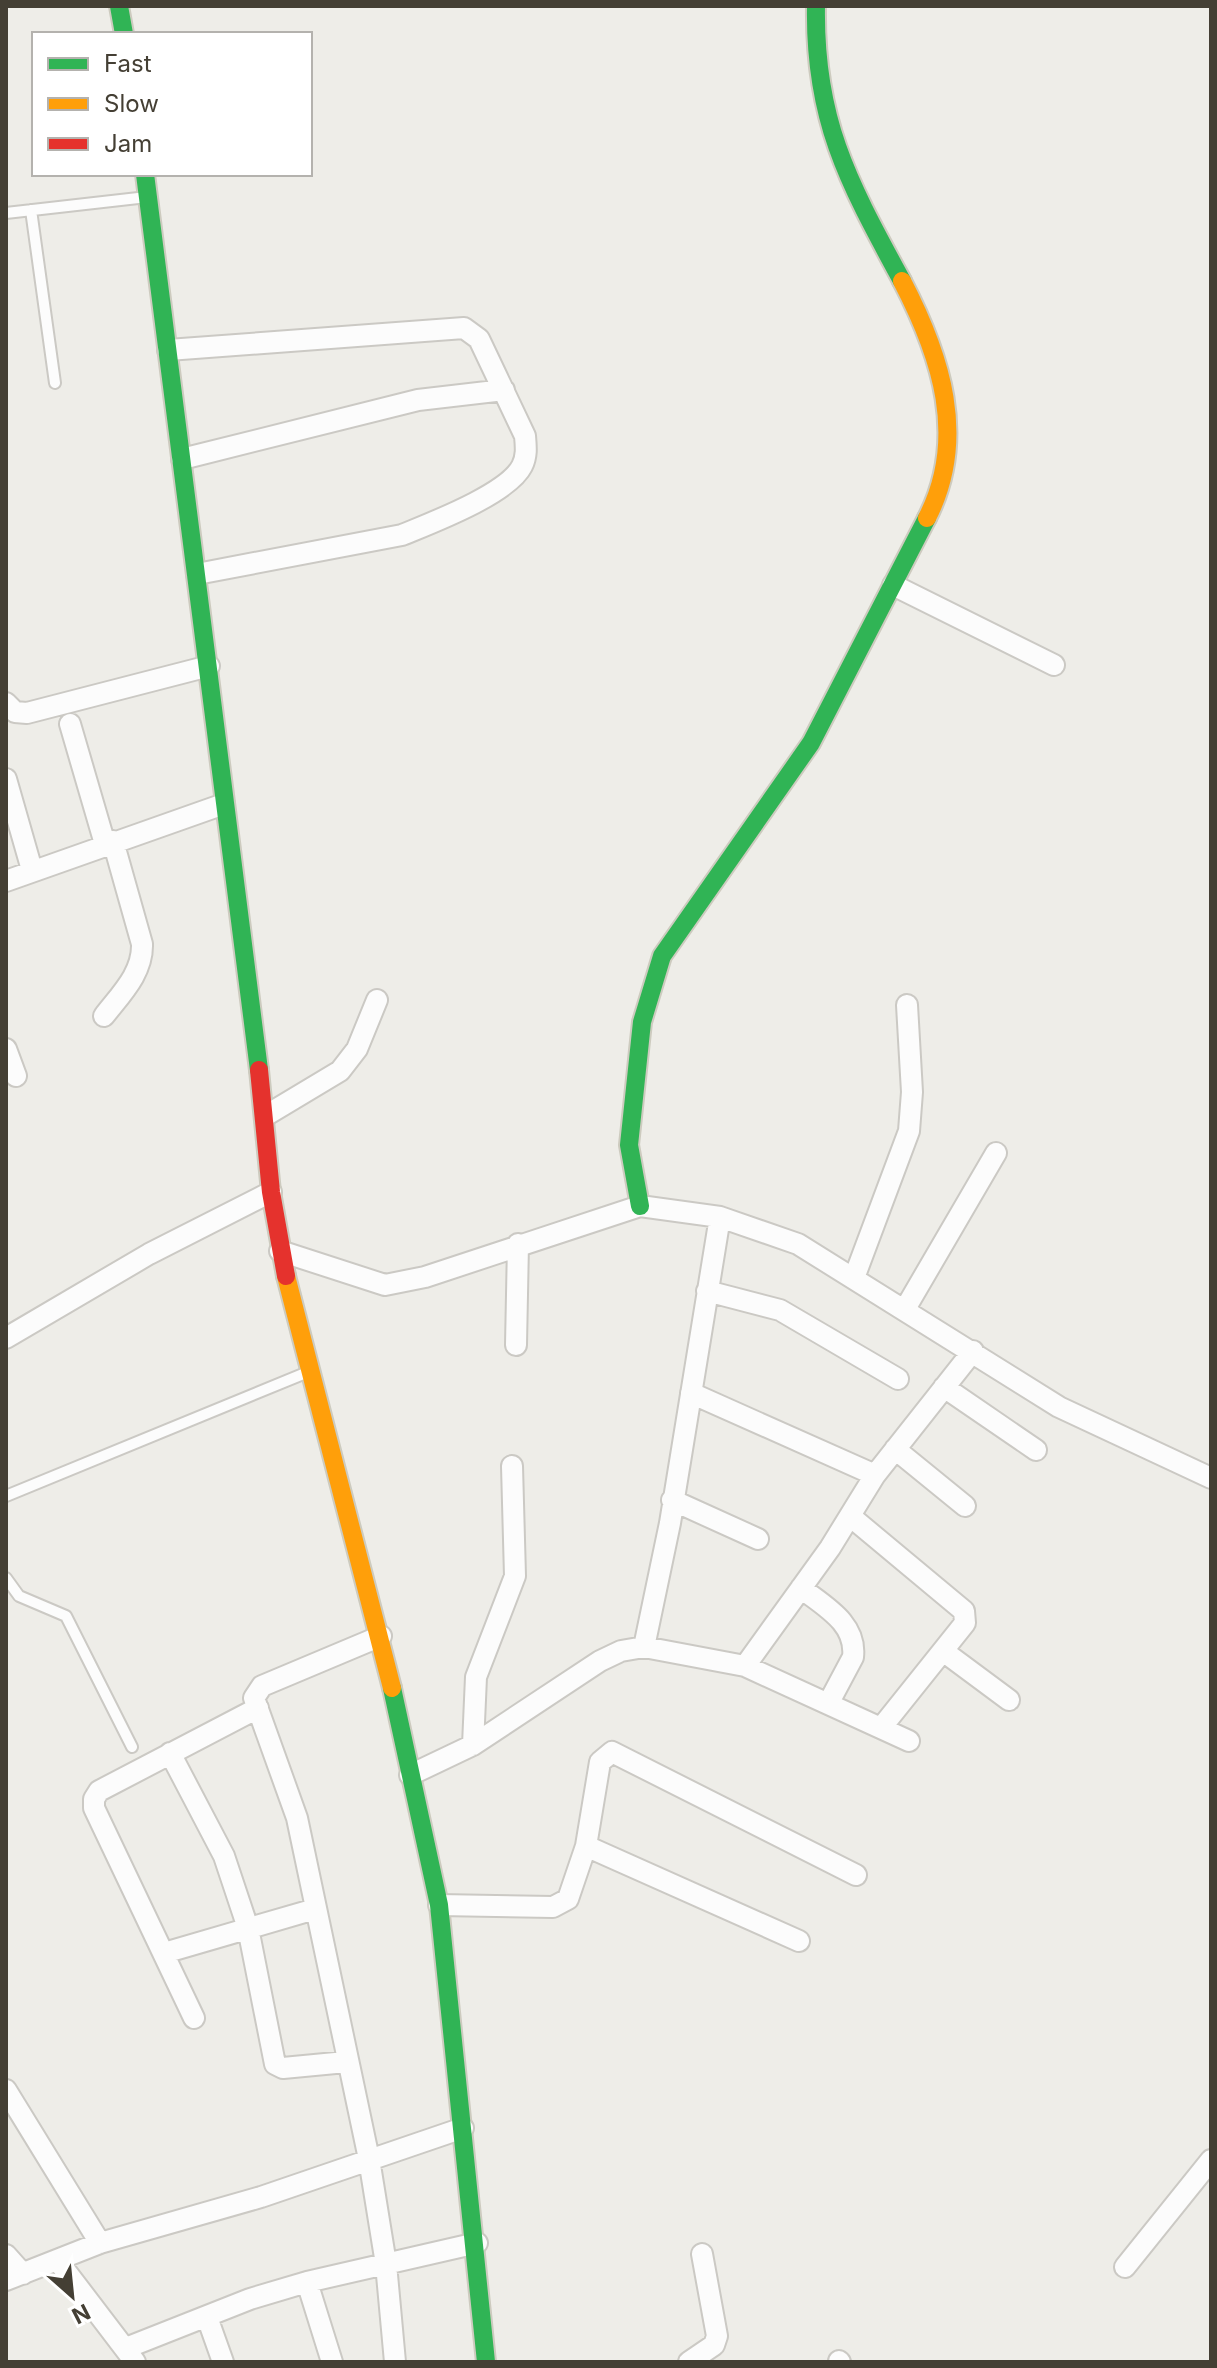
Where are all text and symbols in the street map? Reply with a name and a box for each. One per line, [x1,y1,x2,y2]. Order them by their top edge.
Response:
legend [32,32,312,176]
text: Fast [104,49,152,78]
text: Slow [104,89,159,118]
text: Jam [104,129,152,158]
north arrow [32,2256,112,2336]
text: N [68,2298,94,2329]

